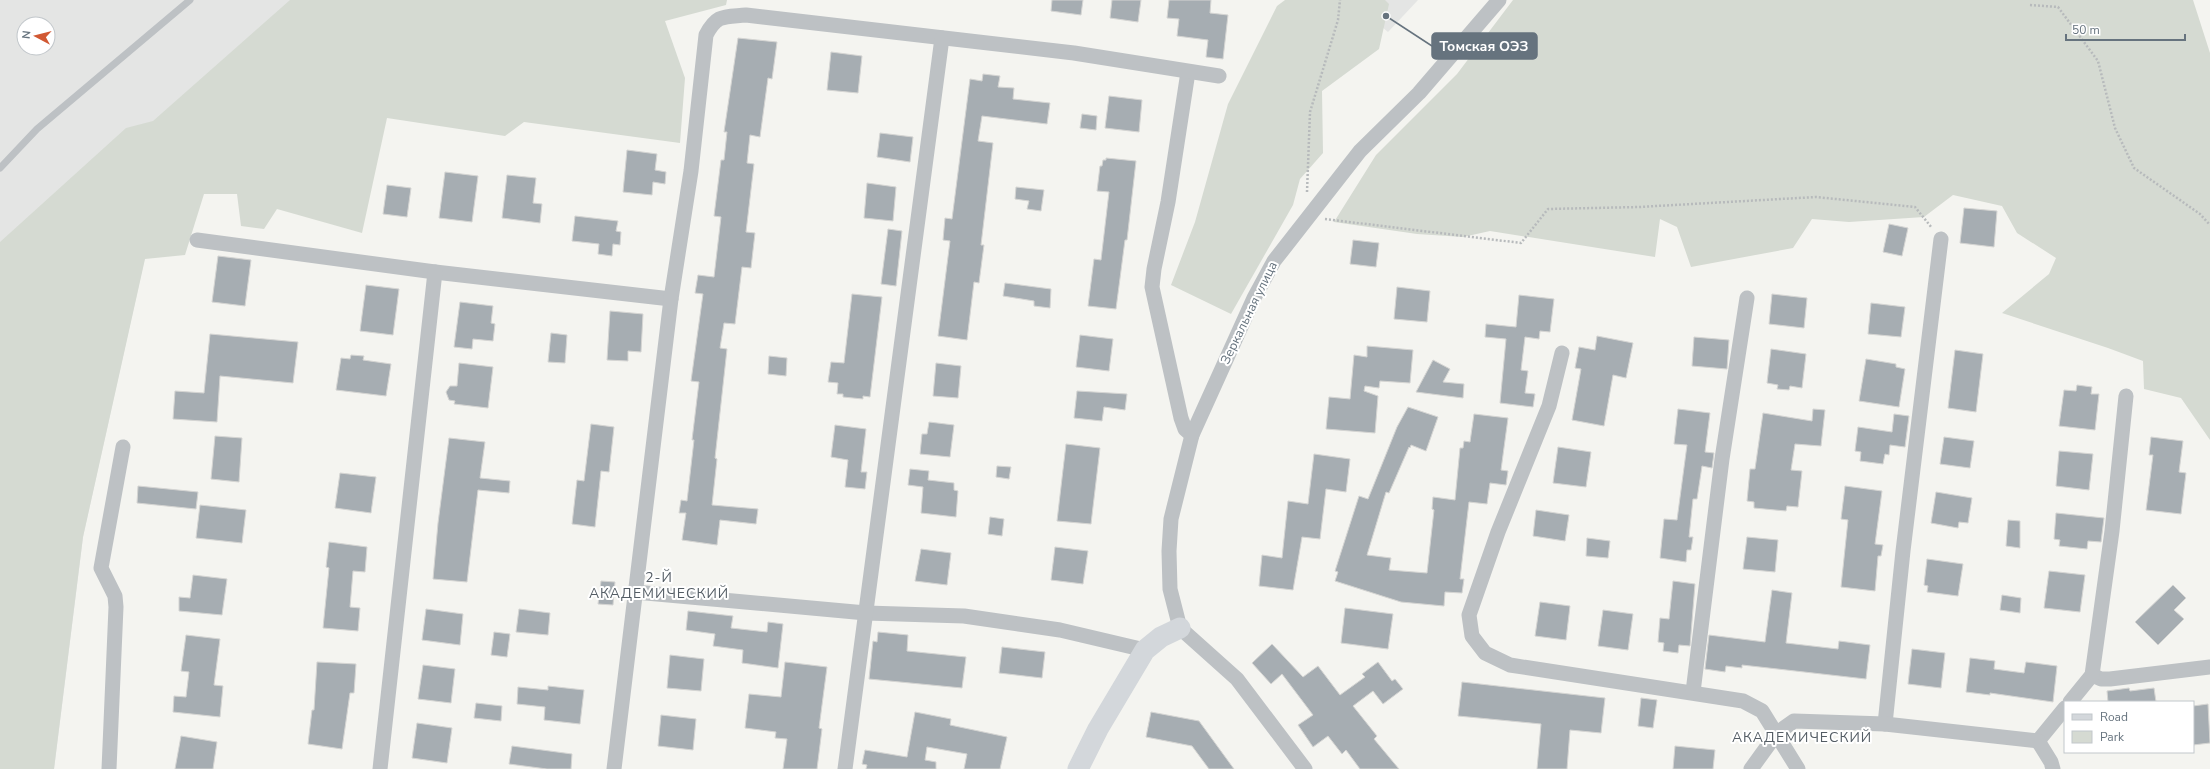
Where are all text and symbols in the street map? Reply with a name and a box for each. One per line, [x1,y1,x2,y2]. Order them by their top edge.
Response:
north arrow [16,16,56,56]
scale bar [2066,16,2185,42]
text: 50 m [2072,22,2100,38]
text: N [19,30,35,40]
callout: Томская ОЭЗ [1432,33,1537,59]
text: Томская ОЭЗ [1440,37,1529,56]
street label: Зеркальная улица [1216,258,1282,368]
district label: 2-Й АКАДЕМИЧЕСКИЙ [589,568,729,603]
legend [2064,701,2194,753]
text: Road [2100,709,2128,725]
district label: АКАДЕМИЧЕСКИЙ [1732,728,1872,747]
text: Park [2100,729,2125,745]

